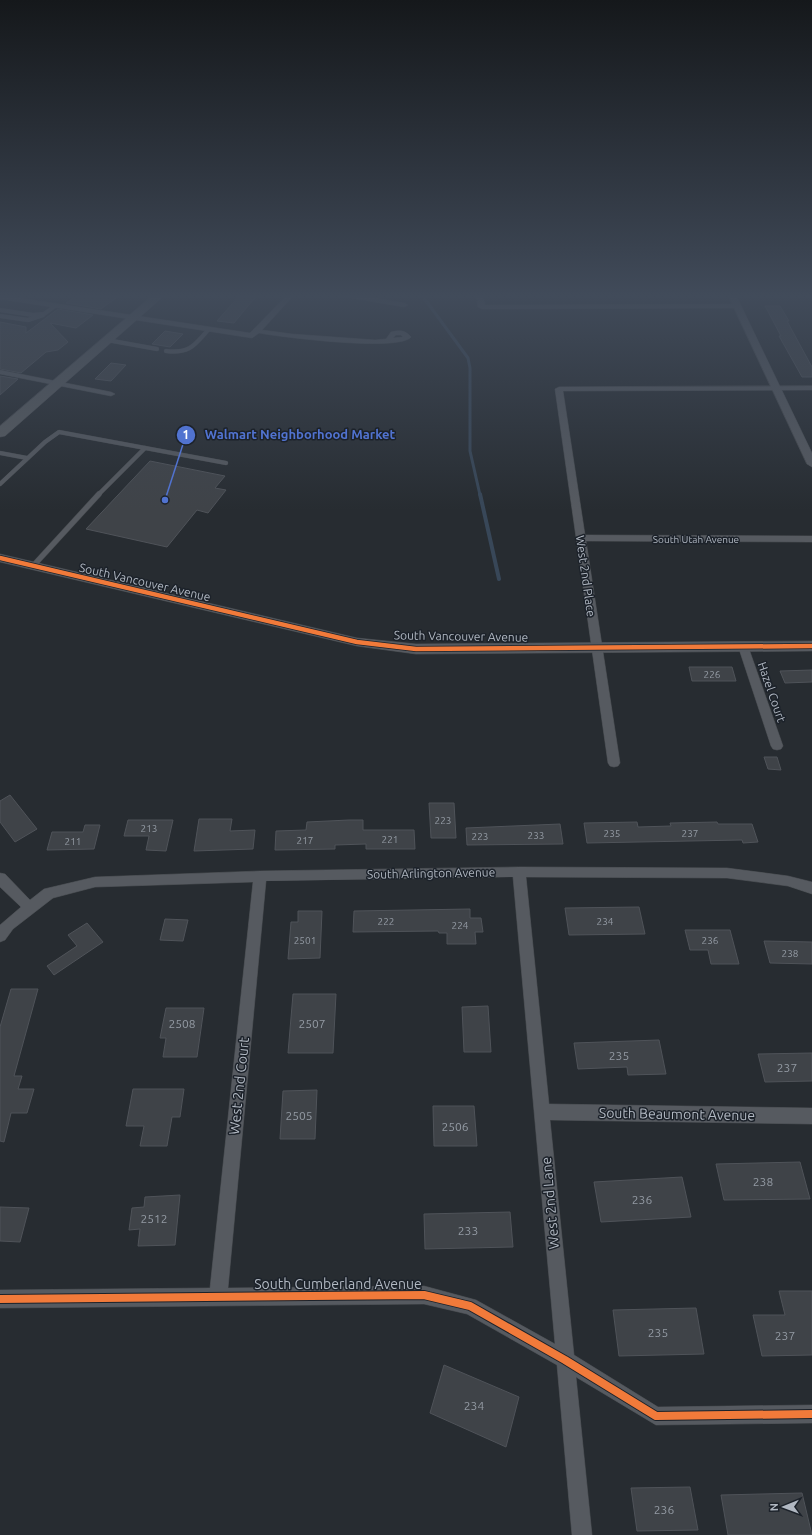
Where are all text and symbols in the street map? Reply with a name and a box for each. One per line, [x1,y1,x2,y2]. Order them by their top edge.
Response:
callout: Walmart Neighborhood Market [176,422,403,447]
text: Walmart Neighborhood Market [205,427,396,441]
text: 1 [183,428,189,441]
street label: West 2nd Place [574,534,598,618]
street label: South Utah Avenue [653,534,739,545]
street label: South Vancouver Avenue [78,561,212,603]
street label: South Vancouver Avenue [394,628,528,644]
street label: Hazel Court [756,660,788,724]
house number: 226 [704,669,721,680]
house number: 223 [435,815,451,826]
house number: 213 [141,823,157,834]
house number: 235 [604,828,620,839]
house number: 237 [682,828,698,839]
house number: 233 [528,830,544,841]
house number: 223 [472,831,488,842]
house number: 221 [382,834,398,845]
house number: 217 [297,835,313,846]
house number: 211 [65,836,81,847]
street label: South Arlington Avenue [367,865,495,881]
house number: 222 [378,916,394,927]
house number: 234 [597,916,614,927]
house number: 224 [452,920,469,931]
house number: 2501 [294,935,316,946]
house number: 236 [702,935,719,946]
house number: 238 [782,948,799,959]
house number: 2508 [168,1017,196,1030]
house number: 2507 [298,1017,326,1030]
street label: West 2nd Court [226,1036,252,1136]
house number: 235 [609,1049,629,1062]
house number: 237 [777,1061,797,1074]
street label: South Beaumont Avenue [599,1105,755,1123]
house number: 2505 [285,1109,313,1122]
house number: 2506 [441,1120,469,1133]
street label: West 2nd Lane [538,1156,562,1250]
house number: 238 [753,1175,773,1188]
house number: 236 [632,1193,652,1206]
house number: 2512 [140,1212,168,1225]
house number: 233 [458,1224,478,1237]
street label: South Cumberland Avenue [254,1276,422,1292]
house number: 235 [648,1326,668,1339]
house number: 237 [775,1329,795,1342]
house number: 234 [464,1399,484,1412]
north arrow [764,1487,804,1527]
house number: 236 [654,1503,674,1516]
text: N [768,1503,780,1511]

